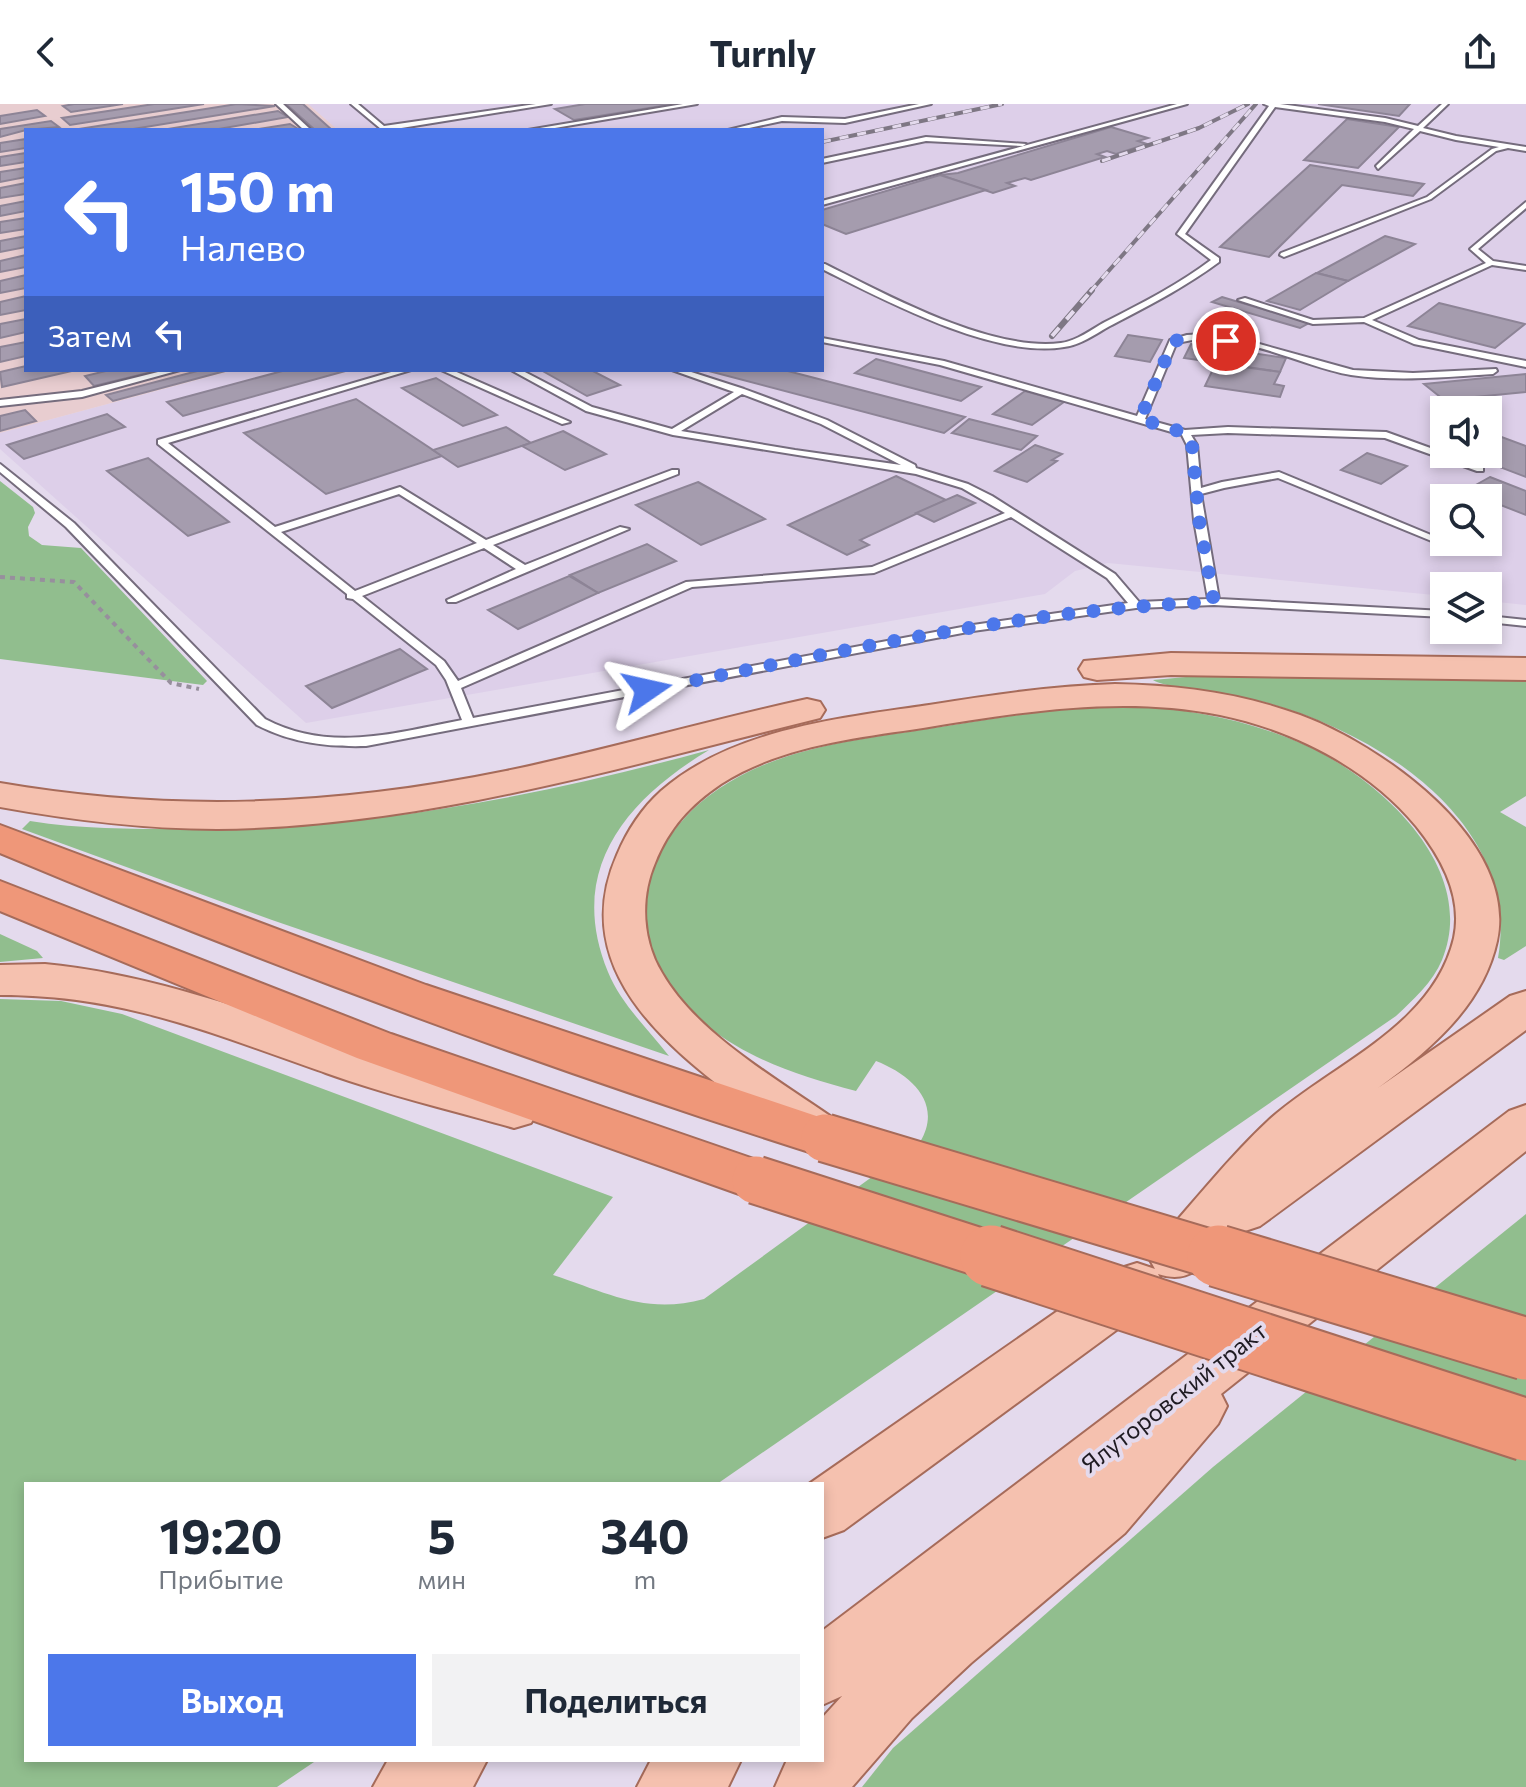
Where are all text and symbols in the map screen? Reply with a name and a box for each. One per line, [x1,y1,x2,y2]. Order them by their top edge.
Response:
icon: back [24,30,68,74]
text: Turnly [710,30,816,74]
icon: share [1458,30,1502,74]
text: 150 m [180,155,335,224]
icon: left [48,160,152,264]
text: Налево [180,224,306,268]
pin [1192,307,1260,375]
icon: left [148,312,192,356]
text: Затем [48,316,132,353]
icon: arrive [1204,319,1248,363]
map controls [1430,396,1502,644]
button: sound [1430,396,1502,468]
button: search [1430,484,1502,556]
button: layers [1430,572,1502,644]
position arrow [605,648,689,732]
street label: Ялуторовский тракт [1074,1315,1272,1478]
text: 19:20 [159,1505,282,1564]
text: 5 [428,1505,456,1564]
text: 340 [600,1505,690,1564]
text: Прибытие [158,1563,283,1594]
text: мин [418,1563,466,1594]
text: m [634,1563,656,1594]
button: Выход [48,1654,416,1746]
button: Поделиться [432,1654,800,1746]

